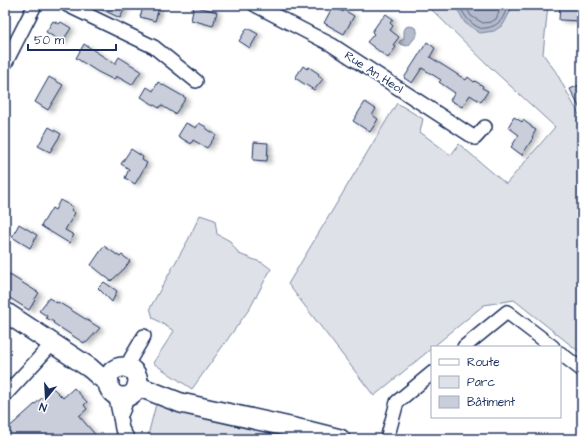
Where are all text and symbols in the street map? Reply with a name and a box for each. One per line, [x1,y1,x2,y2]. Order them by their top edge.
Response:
scale bar [28,26,116,52]
text: 50 m [34,32,65,49]
street label: Rue An Heol [341,47,406,98]
legend [431,346,561,418]
text: Route [467,354,500,371]
text: Parc [467,374,495,391]
north arrow [26,378,66,418]
text: Bâtiment [467,394,515,411]
text: N [37,399,49,415]

